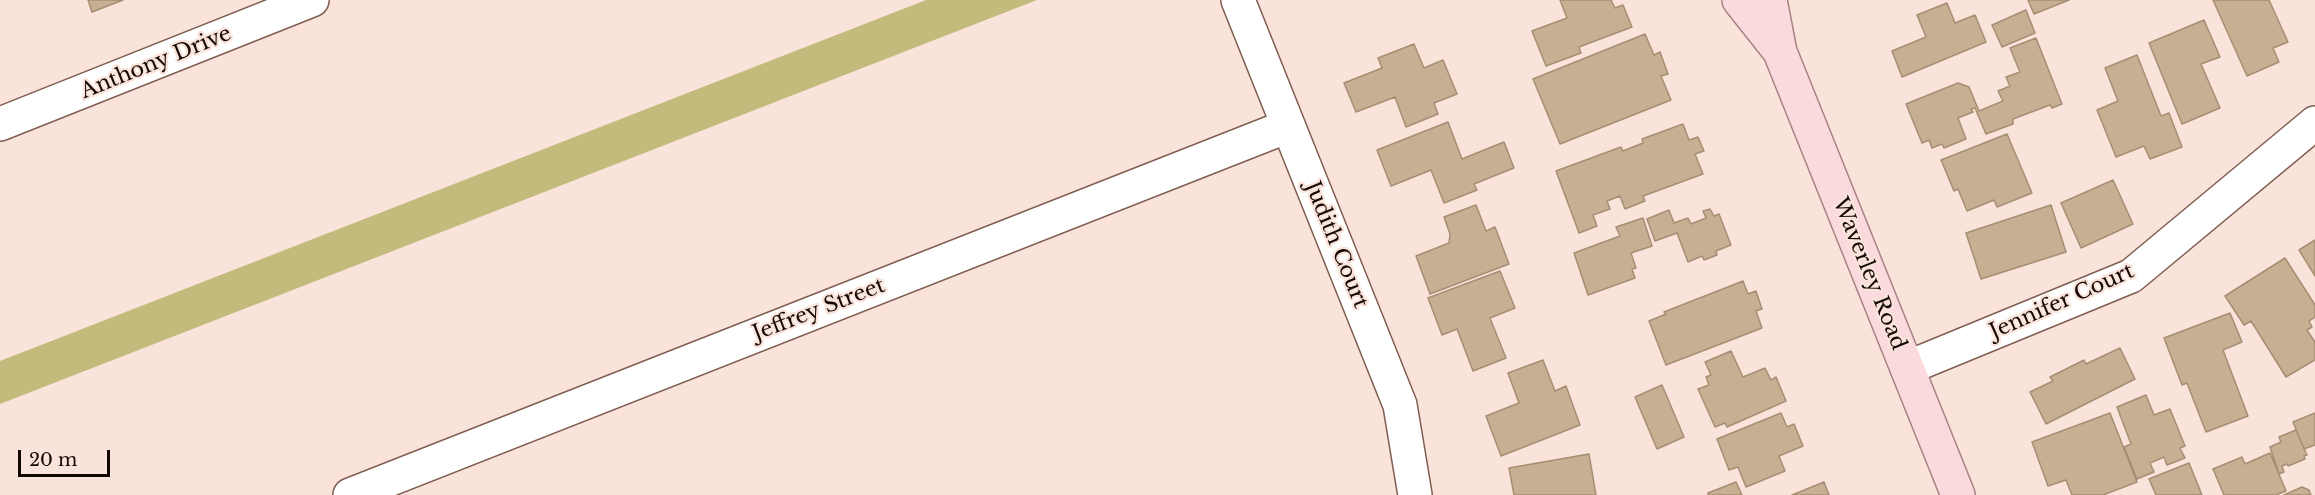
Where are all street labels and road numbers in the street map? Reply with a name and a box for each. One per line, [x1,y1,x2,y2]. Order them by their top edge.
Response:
street label: Anthony Drive [77,21,235,105]
street label: Judith Court [1299,178,1373,312]
street label: Waverley Road [1827,194,1911,354]
street label: Jennifer Court [1986,259,2138,345]
street label: Jeffrey Street [749,273,889,347]

